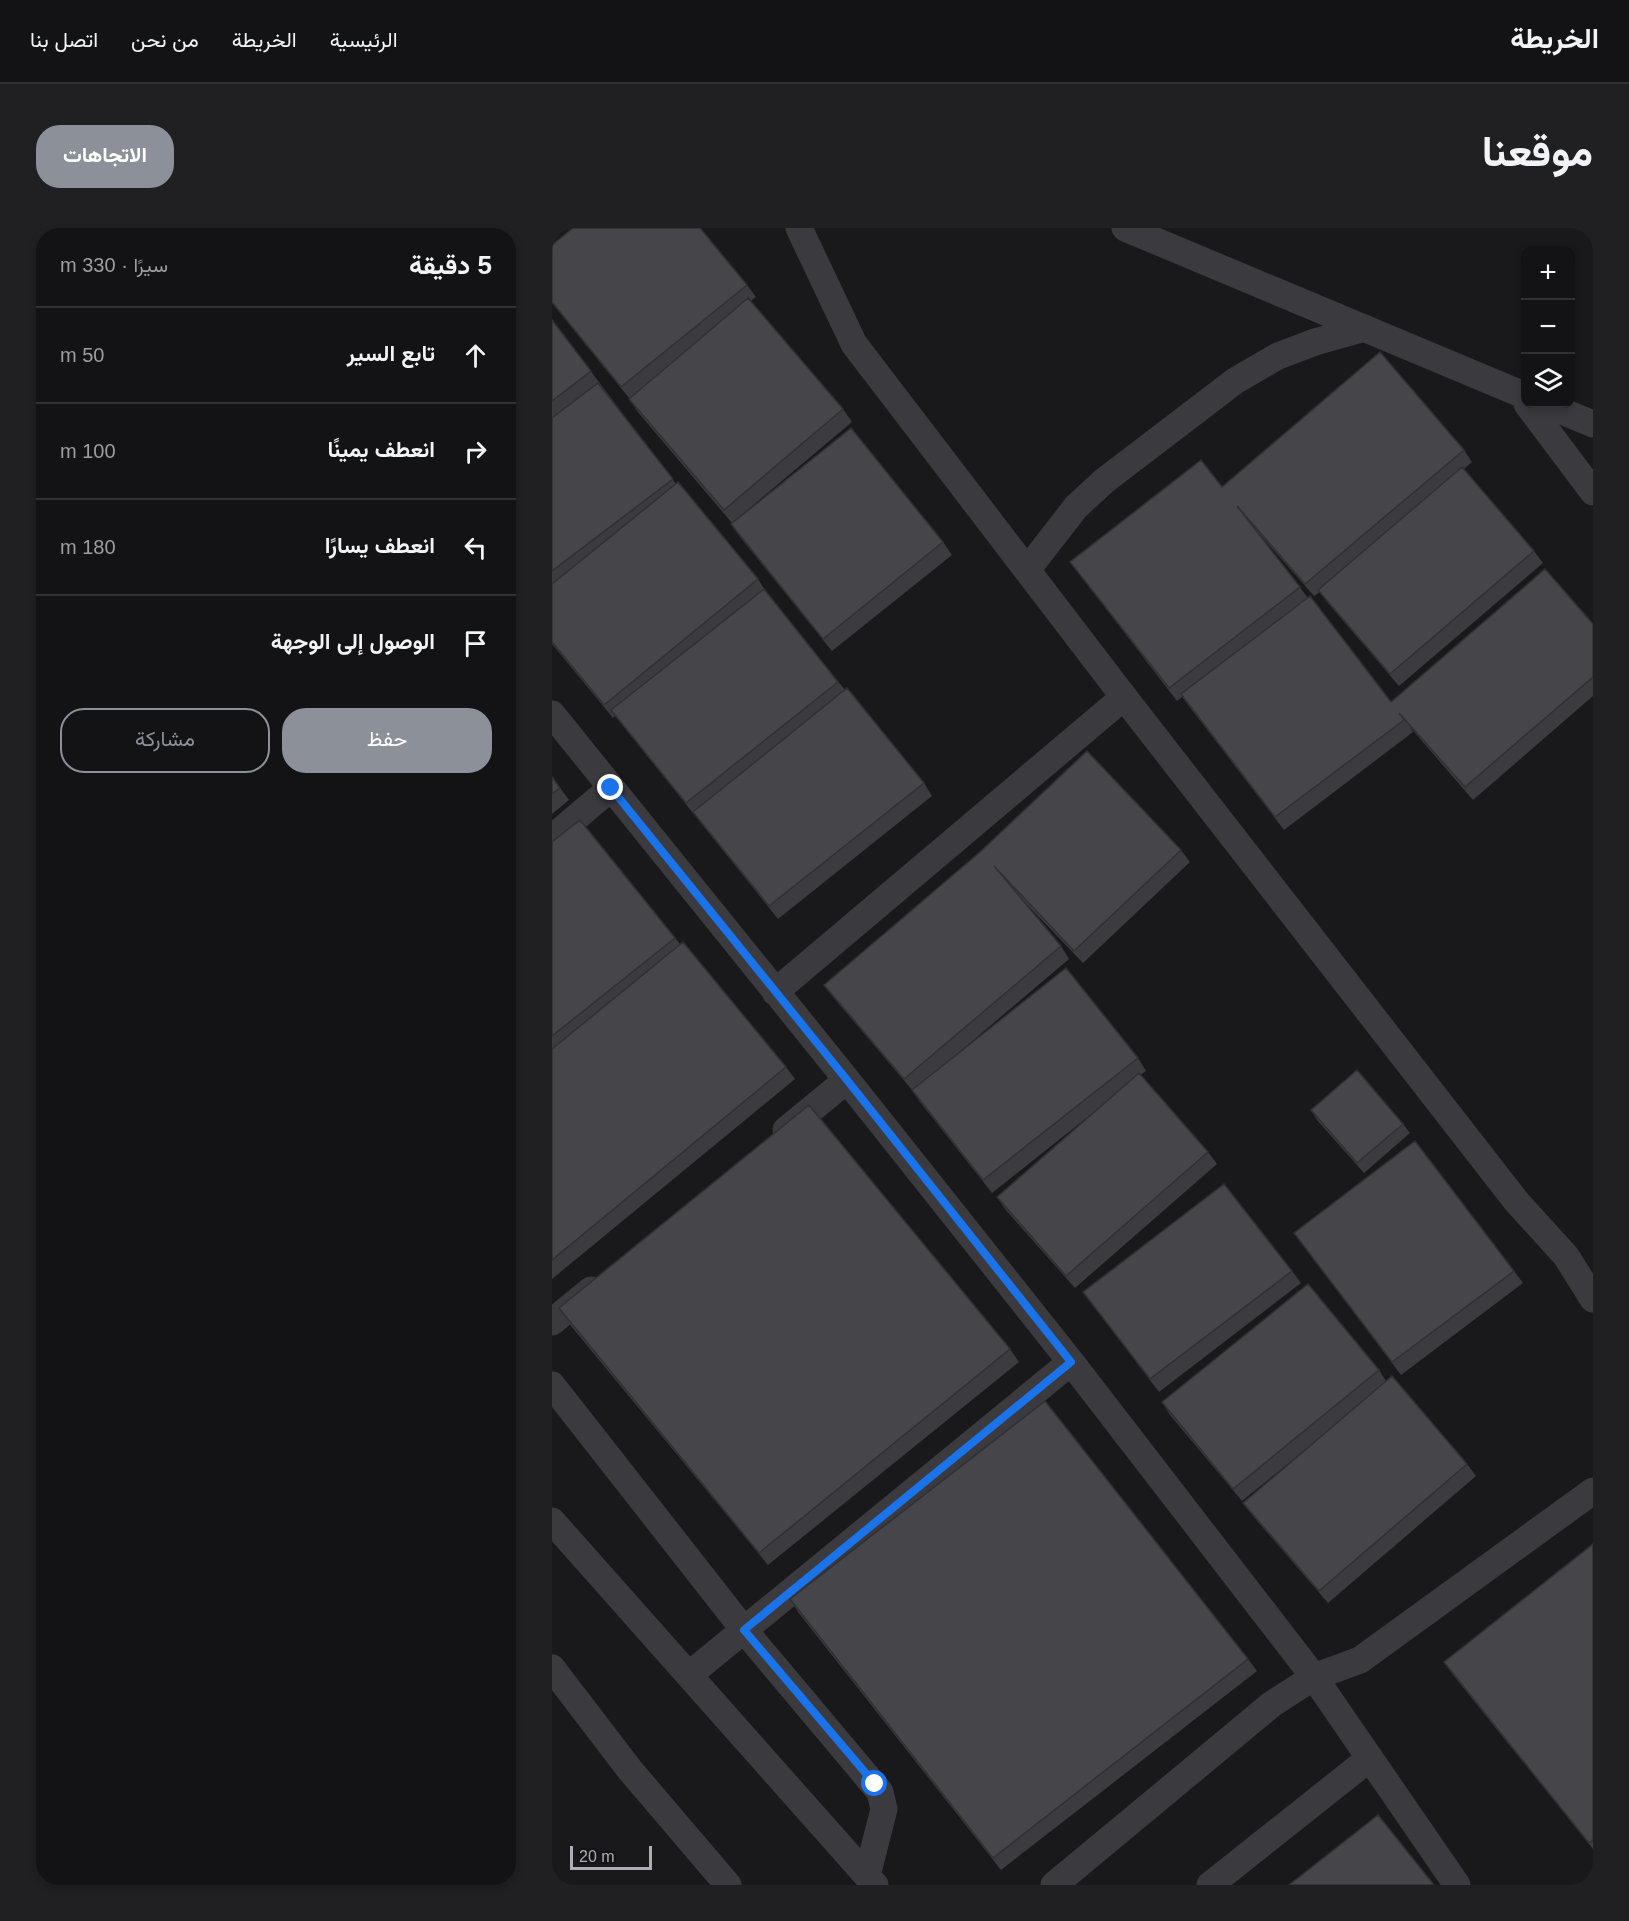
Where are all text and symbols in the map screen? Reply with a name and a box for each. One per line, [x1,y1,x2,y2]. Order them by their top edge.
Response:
text: الخريطة [1510,23,1599,54]
text: اتصل بنا [30,28,98,51]
text: من نحن [131,28,199,51]
text: الخريطة [232,28,297,51]
text: الرئيسية [330,28,398,51]
button: الاتجاهات [36,125,174,188]
text: موقعنا [1482,128,1593,175]
map controls [1521,246,1575,408]
button: + [1521,246,1575,300]
text: 5 دقيقة [409,250,492,280]
text: سيرًا · 330 m [60,254,168,276]
button: − [1521,300,1575,354]
icon: ahead [459,339,492,372]
text: تابع السير [347,341,435,366]
text: 50 m [60,344,104,366]
button: layers [1521,354,1575,408]
icon: right [459,435,492,468]
text: انعطف يمينًا [327,437,435,462]
text: 100 m [60,440,116,462]
icon: left [459,531,492,564]
text: انعطف يسارًا [325,533,435,558]
text: 180 m [60,536,116,558]
icon: arrive [459,627,492,660]
text: الوصول إلى الوجهة [271,629,435,654]
button: مشاركة [60,708,270,773]
button: حفظ [282,708,492,773]
route end [597,774,623,800]
route start [861,1770,887,1796]
scale bar [570,1843,652,1870]
text: 20 m [579,1848,615,1865]

